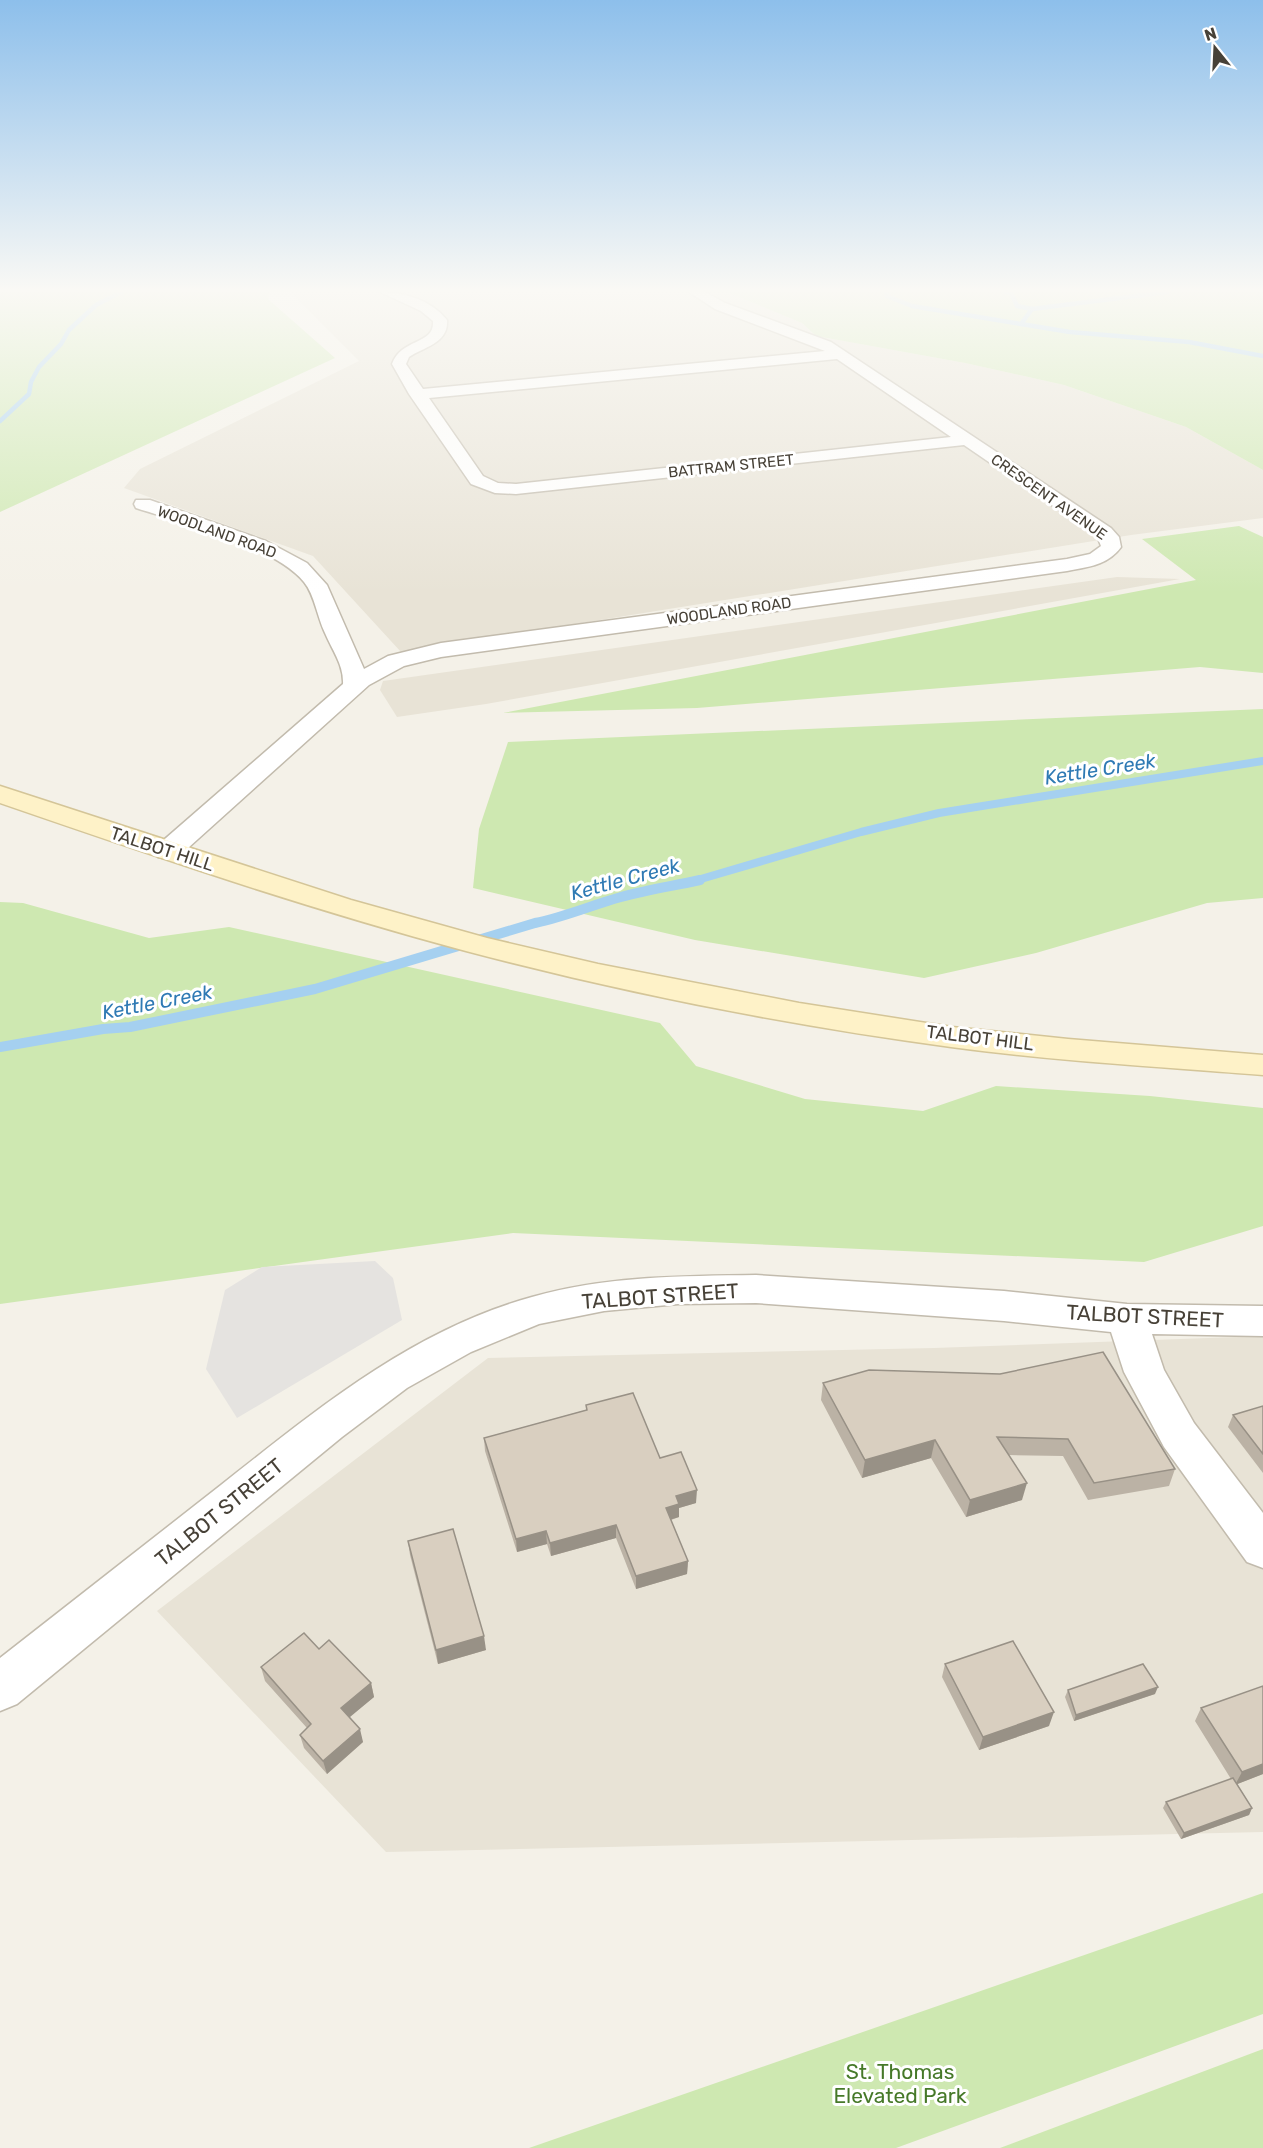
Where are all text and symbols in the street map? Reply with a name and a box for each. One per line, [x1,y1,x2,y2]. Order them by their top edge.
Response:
north arrow [1185,18,1245,78]
text: N [1202,23,1219,45]
street label: BATTRAM STREET [667,450,795,482]
street label: CRESCENT AVENUE [987,450,1111,544]
street label: WOODLAND ROAD [155,502,279,562]
street label: WOODLAND ROAD [666,593,792,629]
water label: Kettle Creek [1043,748,1158,790]
street label: TALBOT HILL [107,822,217,876]
water label: Kettle Creek [568,853,683,905]
water label: Kettle Creek [100,979,215,1024]
street label: TALBOT HILL [925,1021,1035,1055]
street label: TALBOT STREET [580,1278,740,1314]
street label: TALBOT STREET [1066,1299,1224,1333]
street label: TALBOT STREET [150,1453,288,1571]
park label: St. Thomas Elevated Park [833,2059,967,2108]

